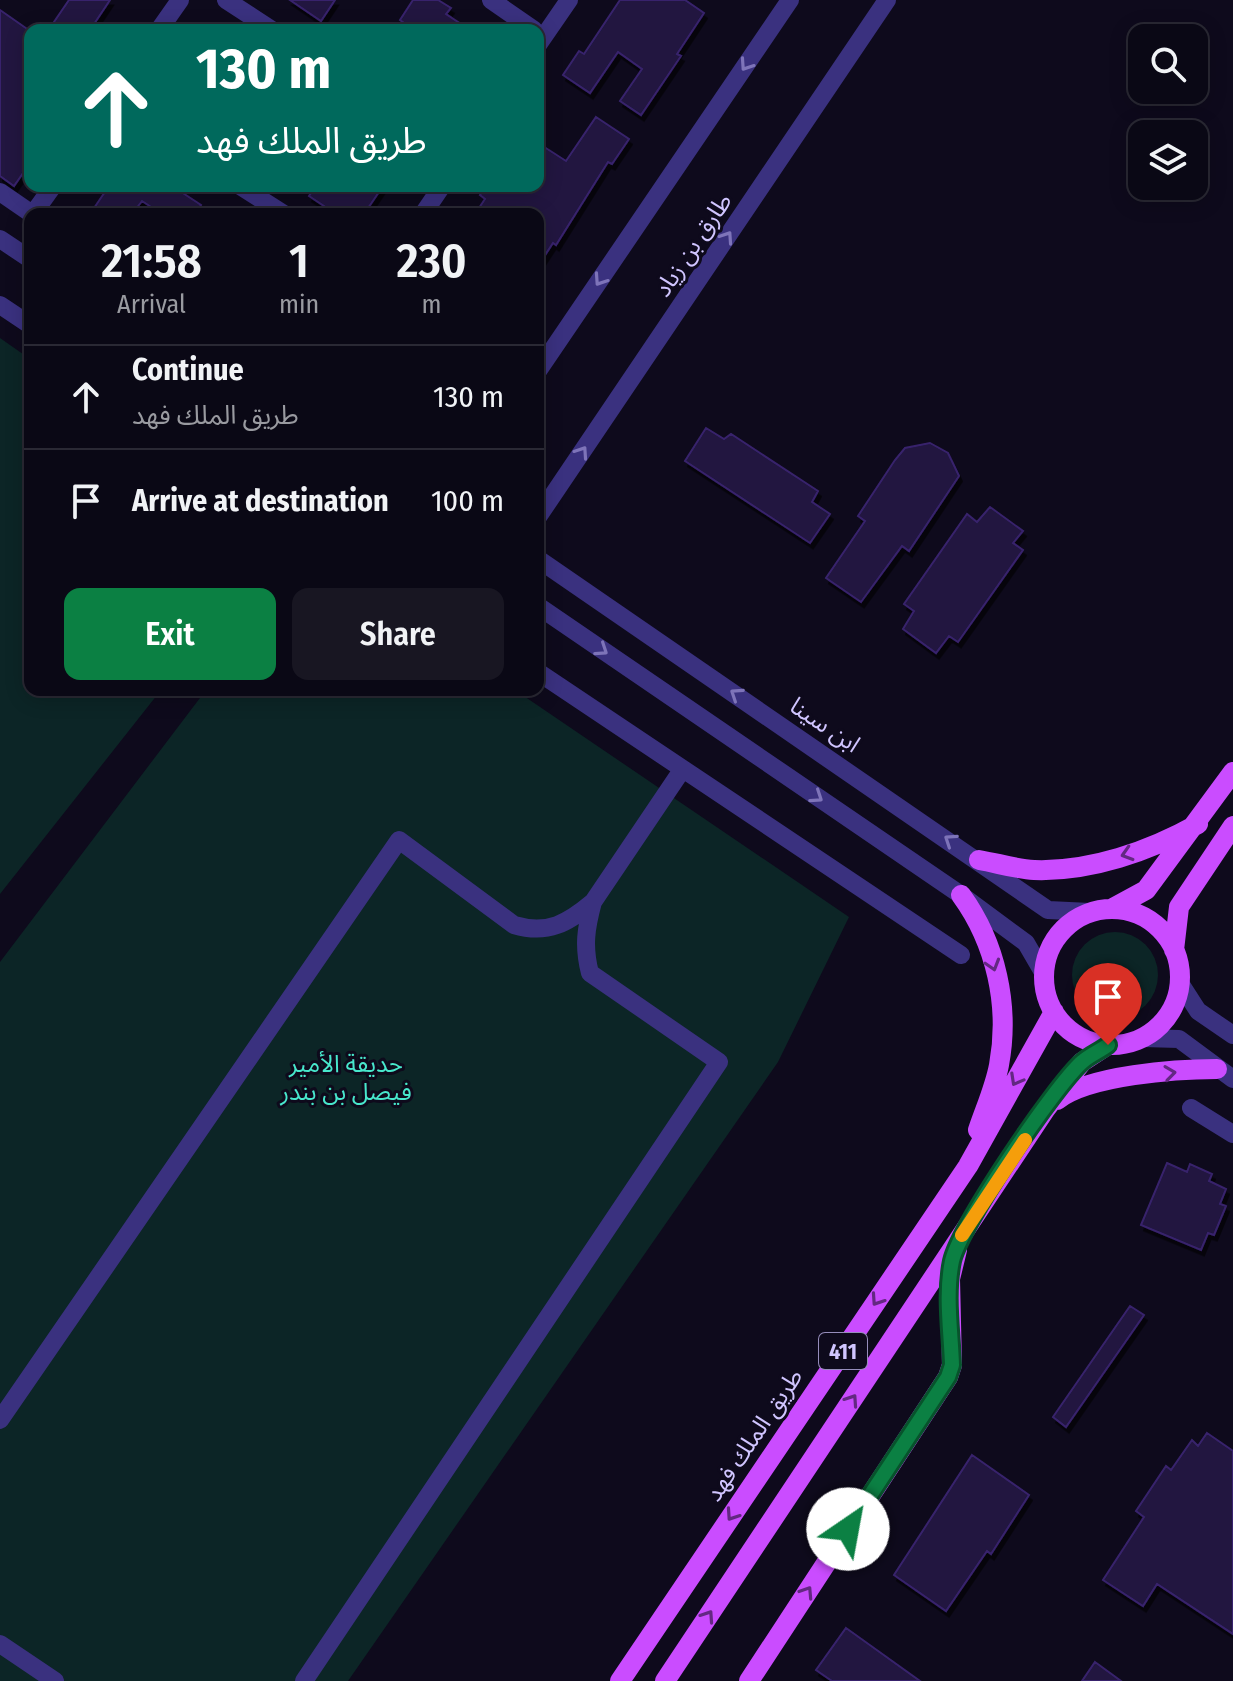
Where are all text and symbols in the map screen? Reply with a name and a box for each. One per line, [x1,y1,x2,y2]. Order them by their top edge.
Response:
map controls [1128,24,1208,200]
button: search [1128,24,1208,104]
text: 130 m [196,36,331,103]
icon: ahead [64,56,168,160]
one-way arrow [741,56,756,70]
text: طريق الملك فهد [196,119,427,163]
button: layers [1128,120,1208,200]
street label: طارق بن زياد [648,188,738,302]
one-way arrow [717,231,732,246]
text: 21:58 [101,232,202,290]
text: 1 [289,232,309,290]
text: 230 [396,232,467,290]
one-way arrow [595,271,610,285]
text: Arrival [117,289,186,320]
text: min [279,289,319,320]
text: m [422,289,442,320]
text: Continue [132,352,244,388]
icon: ahead [64,375,108,419]
text: 130 m [433,379,504,415]
text: طريق الملك فهد [132,400,299,431]
one-way arrow [572,447,587,461]
icon: arrive [64,479,108,523]
text: Arrive at destination [132,483,389,519]
text: 100 m [431,483,504,519]
button: Exit [64,588,276,680]
button: Share [292,588,504,680]
one-way arrow [594,640,608,655]
one-way arrow [730,689,744,704]
street label: ابن سينا [785,691,865,759]
one-way arrow [808,787,822,802]
one-way arrow [945,835,959,850]
one-way arrow [1120,845,1134,861]
one-way arrow [984,958,1000,971]
pin [1074,963,1142,1045]
icon: arrive [1086,975,1130,1019]
park label: حديقة الأمير فيصل بن بندر [279,1050,412,1106]
one-way arrow [1164,1065,1177,1082]
one-way arrow [1010,1072,1026,1086]
one-way arrow [872,1292,887,1306]
road number: 411 [819,1333,867,1369]
street label: طريق الملك فهد [699,1363,809,1507]
one-way arrow [842,1394,857,1408]
position arrow [806,1487,890,1571]
one-way arrow [727,1507,742,1521]
one-way arrow [797,1587,812,1601]
one-way arrow [698,1610,713,1625]

